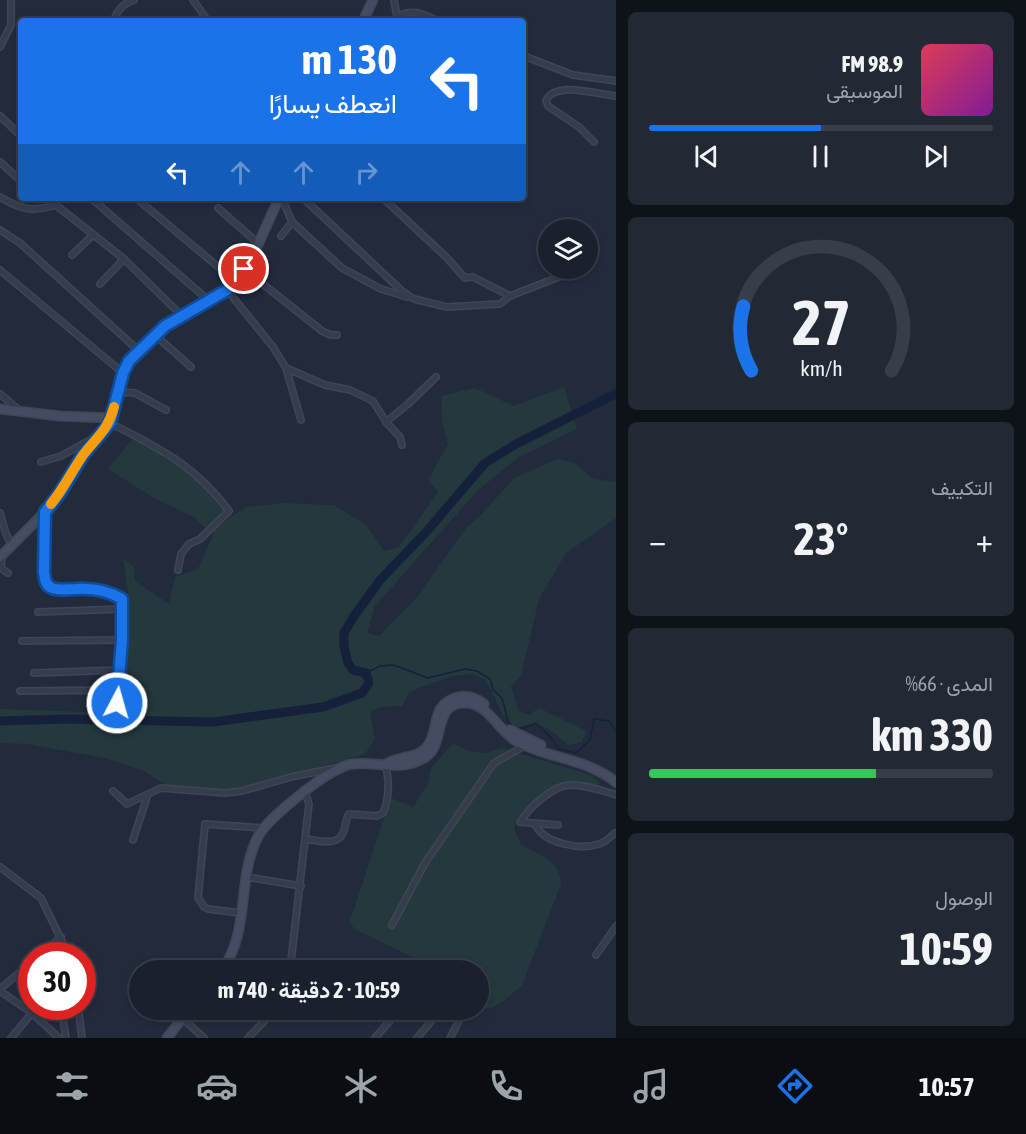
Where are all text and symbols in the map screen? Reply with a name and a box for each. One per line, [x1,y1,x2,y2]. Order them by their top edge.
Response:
text: 130 m [302,35,397,83]
icon: left [418,42,496,120]
text: 98.9 FM [841,51,903,77]
text: الموسيقى [826,79,903,102]
text: انعطف يسارًا [269,88,397,119]
icon: previous [690,140,723,173]
icon: pause [804,140,837,173]
icon: next [919,140,952,173]
icon: left [161,156,194,189]
icon: ahead [224,156,257,189]
icon: ahead [287,156,320,189]
icon: right [350,156,383,189]
map controls [538,219,598,279]
button: layers [538,219,598,279]
pin [218,243,269,294]
icon: arrive [227,252,260,285]
text: 27 [792,287,850,358]
text: km/h [800,356,842,381]
text: التكييف [931,476,993,499]
text: 23° [794,513,848,565]
text: − [649,521,666,559]
text: + [976,521,993,559]
position arrow [85,671,149,735]
text: المدى · 66% [905,672,993,695]
text: 330 km [871,709,993,761]
text: الوصول [935,886,993,909]
text: 10:59 [899,923,993,975]
speed limit sign: 30 [18,942,96,1020]
text: 10:59 · 2 دقيقة · 740 m [218,977,400,1003]
icon: filters [51,1065,93,1107]
icon: car [196,1065,238,1107]
icon: climate [340,1065,382,1107]
icon: phone [485,1065,527,1107]
icon: music [630,1065,672,1107]
icon: directions [774,1065,816,1107]
text: 10:57 [919,1071,975,1102]

